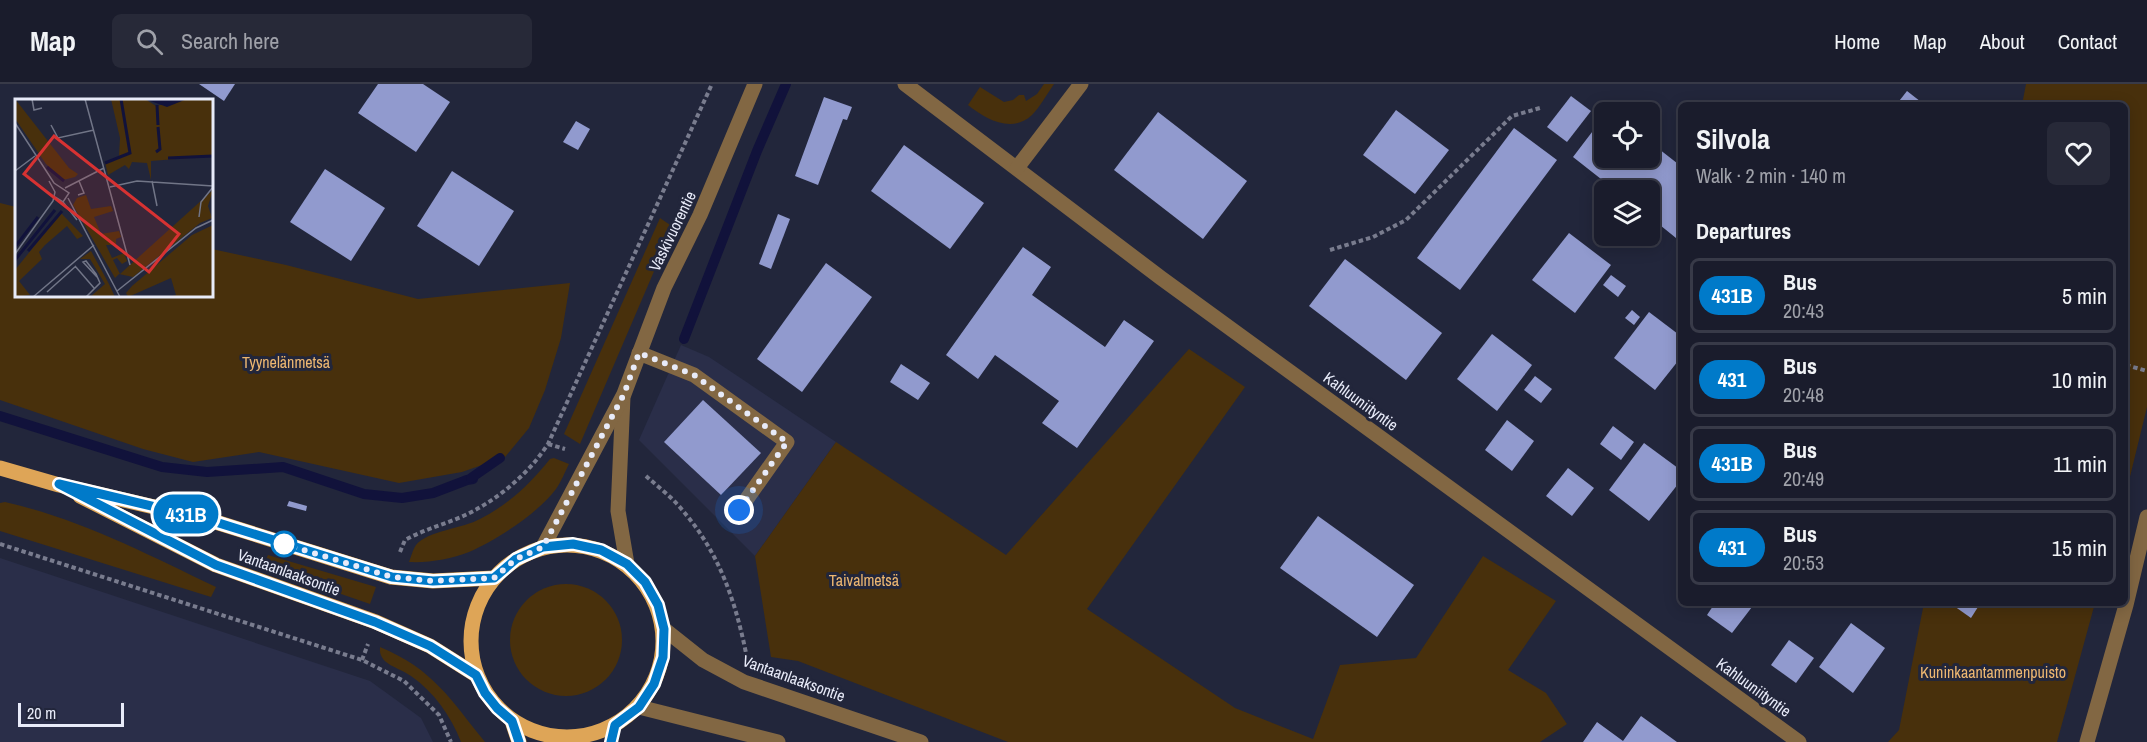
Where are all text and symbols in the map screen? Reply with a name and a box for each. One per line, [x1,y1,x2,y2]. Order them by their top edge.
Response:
search box [112,14,532,68]
text: Map [30,22,76,60]
icon: search [133,25,166,58]
text: Search here [181,26,279,56]
text: Home [1834,27,1880,56]
text: Map [1913,27,1947,56]
text: About [1980,27,2025,56]
text: Contact [2058,27,2117,56]
inset map [15,99,213,297]
map controls [1594,102,1660,246]
button: locate [1594,102,1660,168]
text: Silvola [1696,120,1770,158]
button: heart [2047,122,2110,185]
text: Walk · 2 min · 140 m [1696,162,1846,189]
button: layers [1594,180,1660,246]
street label: Vaskivuorentie [643,187,701,275]
text: Departures [1696,216,1791,246]
text: Bus [1783,267,1817,297]
text: 431B [1711,281,1753,310]
text: 5 min [2062,281,2107,311]
text: 20:43 [1783,297,1824,324]
park label: Tyynelänmetsä [242,351,331,373]
text: Bus [1783,351,1817,381]
text: 431 [1718,365,1746,394]
text: 10 min [2052,365,2107,395]
street label: Kahluuniityntie [1319,366,1403,436]
text: 20:48 [1783,381,1824,408]
text: Bus [1783,435,1817,465]
text: 431B [1711,449,1753,478]
text: 11 min [2053,449,2107,479]
text: 20:49 [1783,465,1824,492]
line badge: 431B [144,494,228,534]
your location [724,495,754,525]
text: 431B [165,500,207,529]
text: Bus [1783,519,1817,549]
unlabelled marker [271,531,297,557]
text: 431 [1718,533,1746,562]
text: 15 min [2052,533,2107,563]
street label: Vantaanlaaksontie [235,543,343,601]
text: 20:53 [1783,549,1824,576]
park label: Taivalmetsä [829,569,900,591]
street label: Vantaanlaaksontie [740,649,848,707]
street label: Kahluuniityntie [1712,652,1796,722]
park label: Kuninkaantammenpuisto [1920,661,2066,683]
scale bar [18,700,124,728]
text: 20 m [27,702,56,724]

